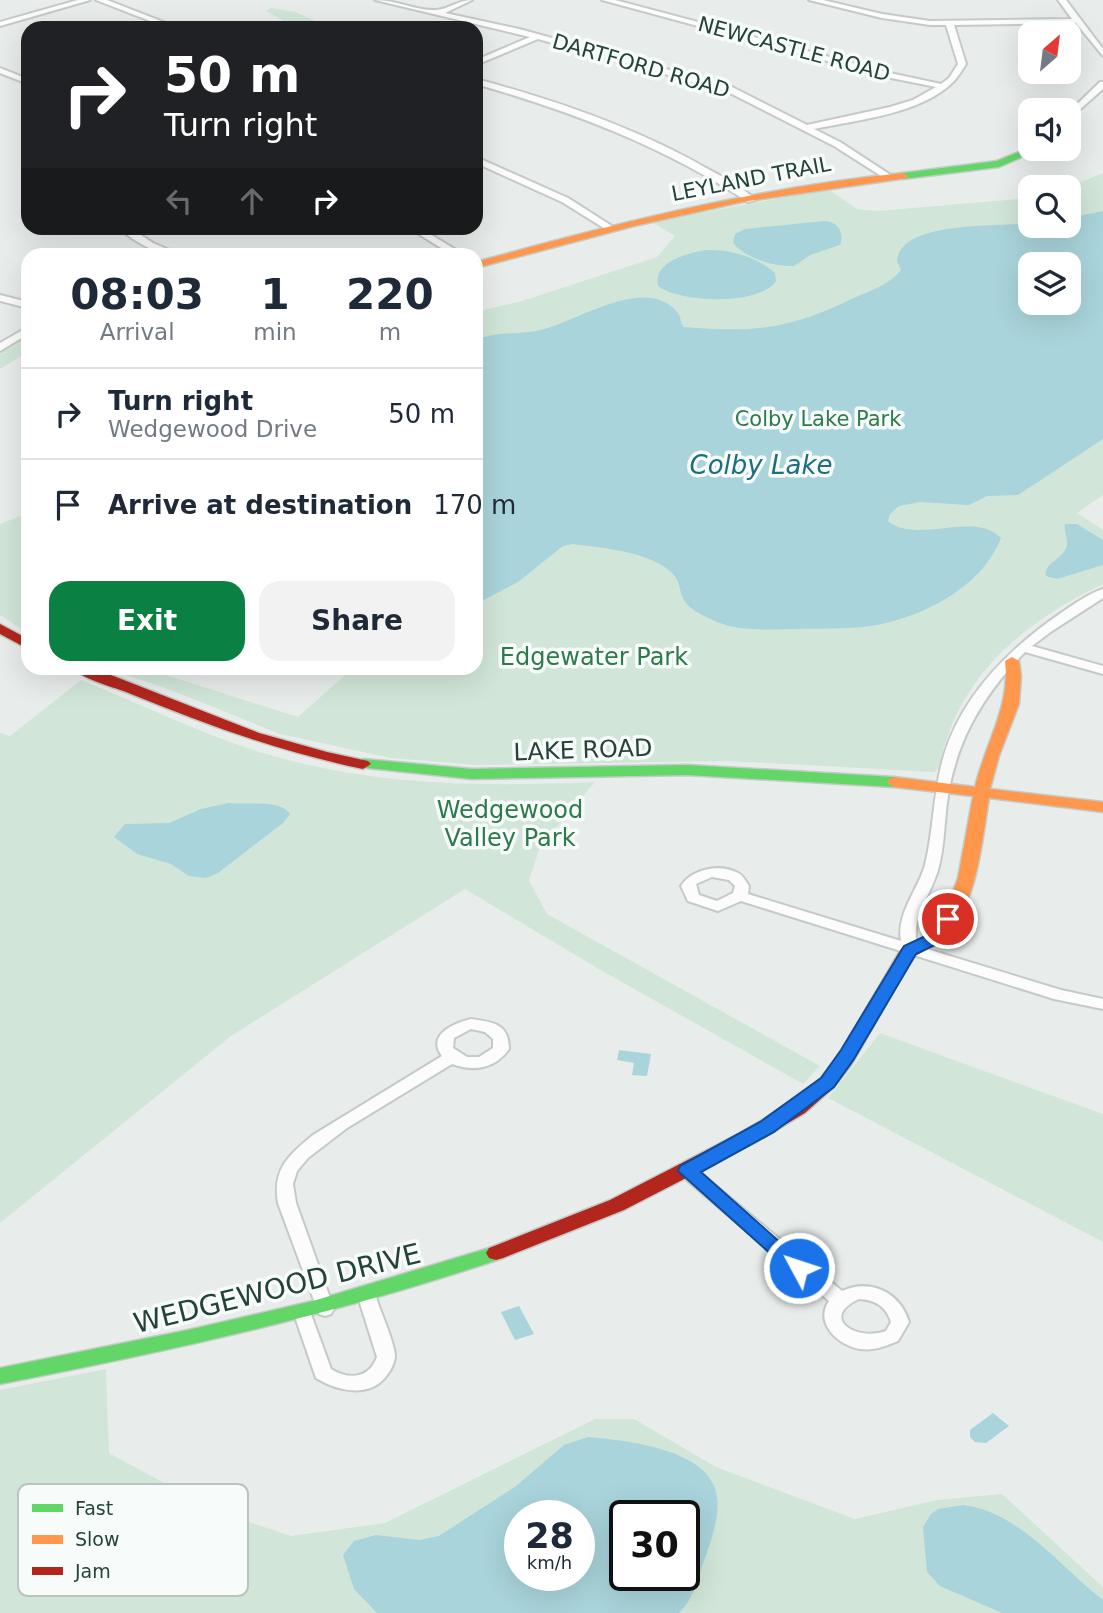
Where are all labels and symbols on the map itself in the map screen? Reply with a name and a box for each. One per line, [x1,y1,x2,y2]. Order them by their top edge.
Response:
street label: NEWCASTLE ROAD [695,12,893,86]
north arrow [1018,21,1082,84]
street label: DARTFORD ROAD [550,29,732,103]
street label: LEYLAND TRAIL [669,152,833,206]
park label: Colby Lake Park [735,407,902,431]
water label: Colby Lake [690,450,832,480]
park label: Edgewater Park [500,643,688,671]
street label: LAKE ROAD [513,734,653,766]
park label: Wedgewood Valley Park [437,796,583,852]
pin [918,889,978,949]
position arrow [762,1231,836,1305]
street label: WEDGEWOOD DRIVE [130,1237,424,1340]
legend [18,1484,248,1596]
text: Fast [75,1497,113,1519]
speed limit sign: 30 [609,1500,700,1591]
text: Slow [75,1528,120,1550]
text: Jam [74,1560,111,1582]

